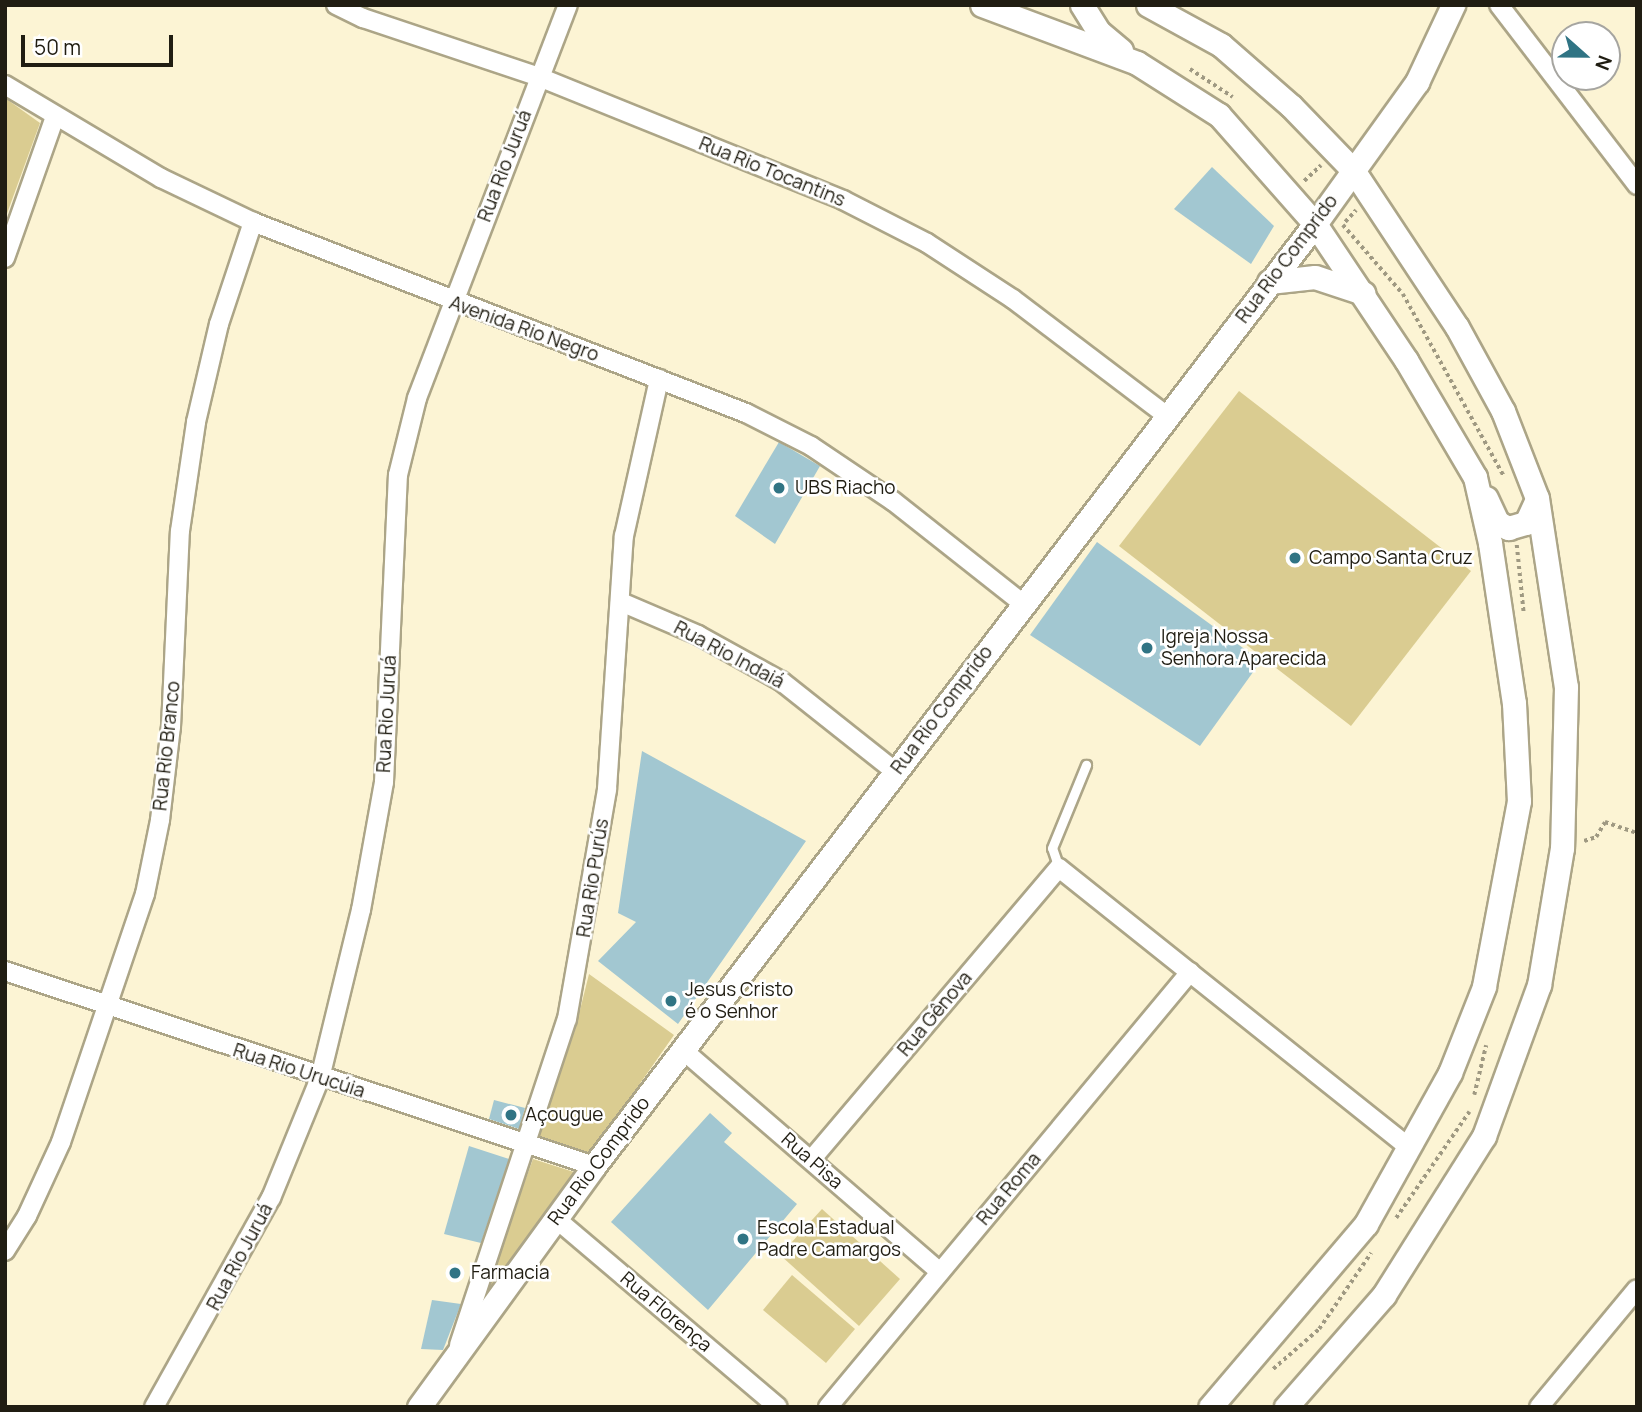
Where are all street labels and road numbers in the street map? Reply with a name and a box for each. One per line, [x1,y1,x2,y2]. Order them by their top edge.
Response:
street label: Rua Rio Juruá [473,107,537,225]
street label: Rua Rio Tocantins [696,132,848,212]
street label: Rua Rio Comprido [1231,190,1343,328]
street label: Avenida Rio Negro [446,291,602,367]
street label: Rua Rio Indaiá [670,616,788,694]
street label: Rua Rio Comprido [886,641,998,779]
street label: Rua Rio Juruá [373,655,401,773]
street label: Rua Rio Branco [149,680,185,812]
street label: Rua Rio Purús [572,817,614,939]
street label: Rua Gênova [893,967,977,1061]
street label: Rua Rio Urucúia [230,1039,368,1103]
street label: Rua Rio Comprido [543,1092,655,1230]
street label: Rua Pisa [777,1128,847,1194]
street label: Rua Roma [972,1148,1046,1230]
street label: Rua Rio Juruá [202,1200,278,1314]
street label: Rua Florença [616,1267,716,1357]

